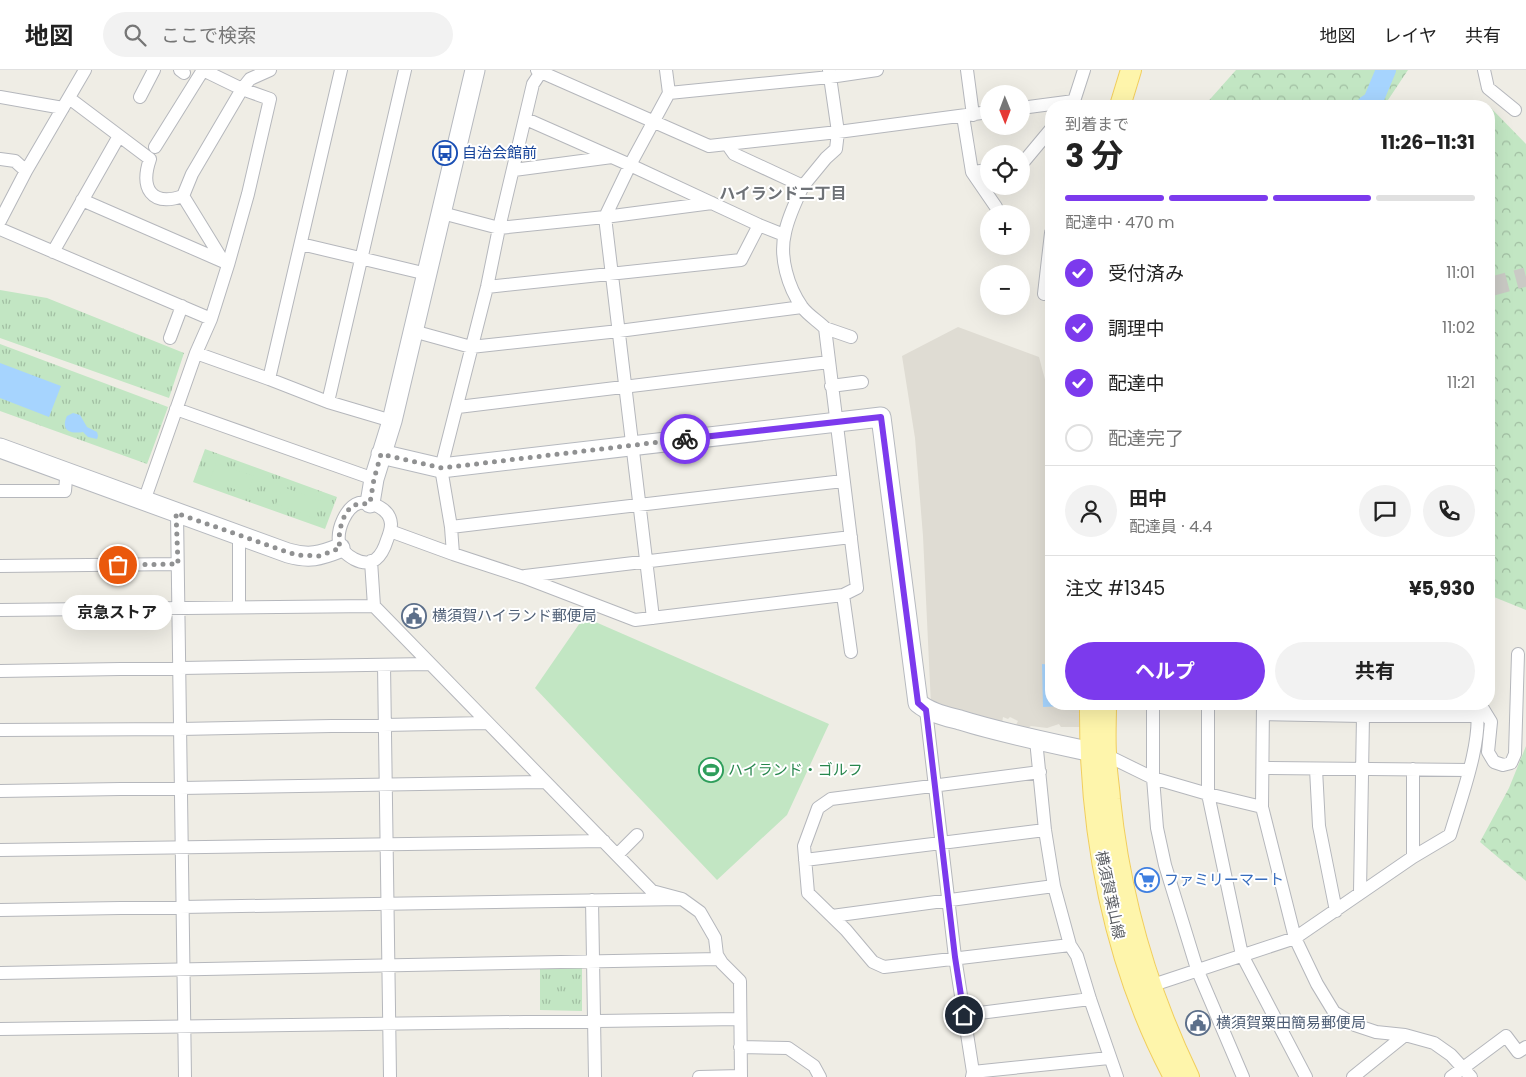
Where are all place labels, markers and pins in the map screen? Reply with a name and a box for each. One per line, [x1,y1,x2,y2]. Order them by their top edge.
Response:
bus stop icon: 自治会館前 [432,140,458,166]
place label: 自治会館前 [462,142,537,163]
pin [97,544,139,586]
callout: 京急ストア [63,595,173,630]
public building icon: 横須賀ハイランド郵便局 [401,603,427,629]
place label: 横須賀ハイランド郵便局 [432,605,597,626]
sports icon: ハイランド・ゴルフ [698,757,724,783]
place label: ハイランド・ゴルフ [728,759,863,780]
supermarket icon: ファミリーマート [1134,867,1160,893]
place label: ファミリーマート [1164,869,1284,890]
pin [943,994,985,1036]
public building icon: 横須賀粟田簡易郵便局 [1185,1010,1211,1036]
place label: 横須賀粟田簡易郵便局 [1216,1012,1366,1033]

